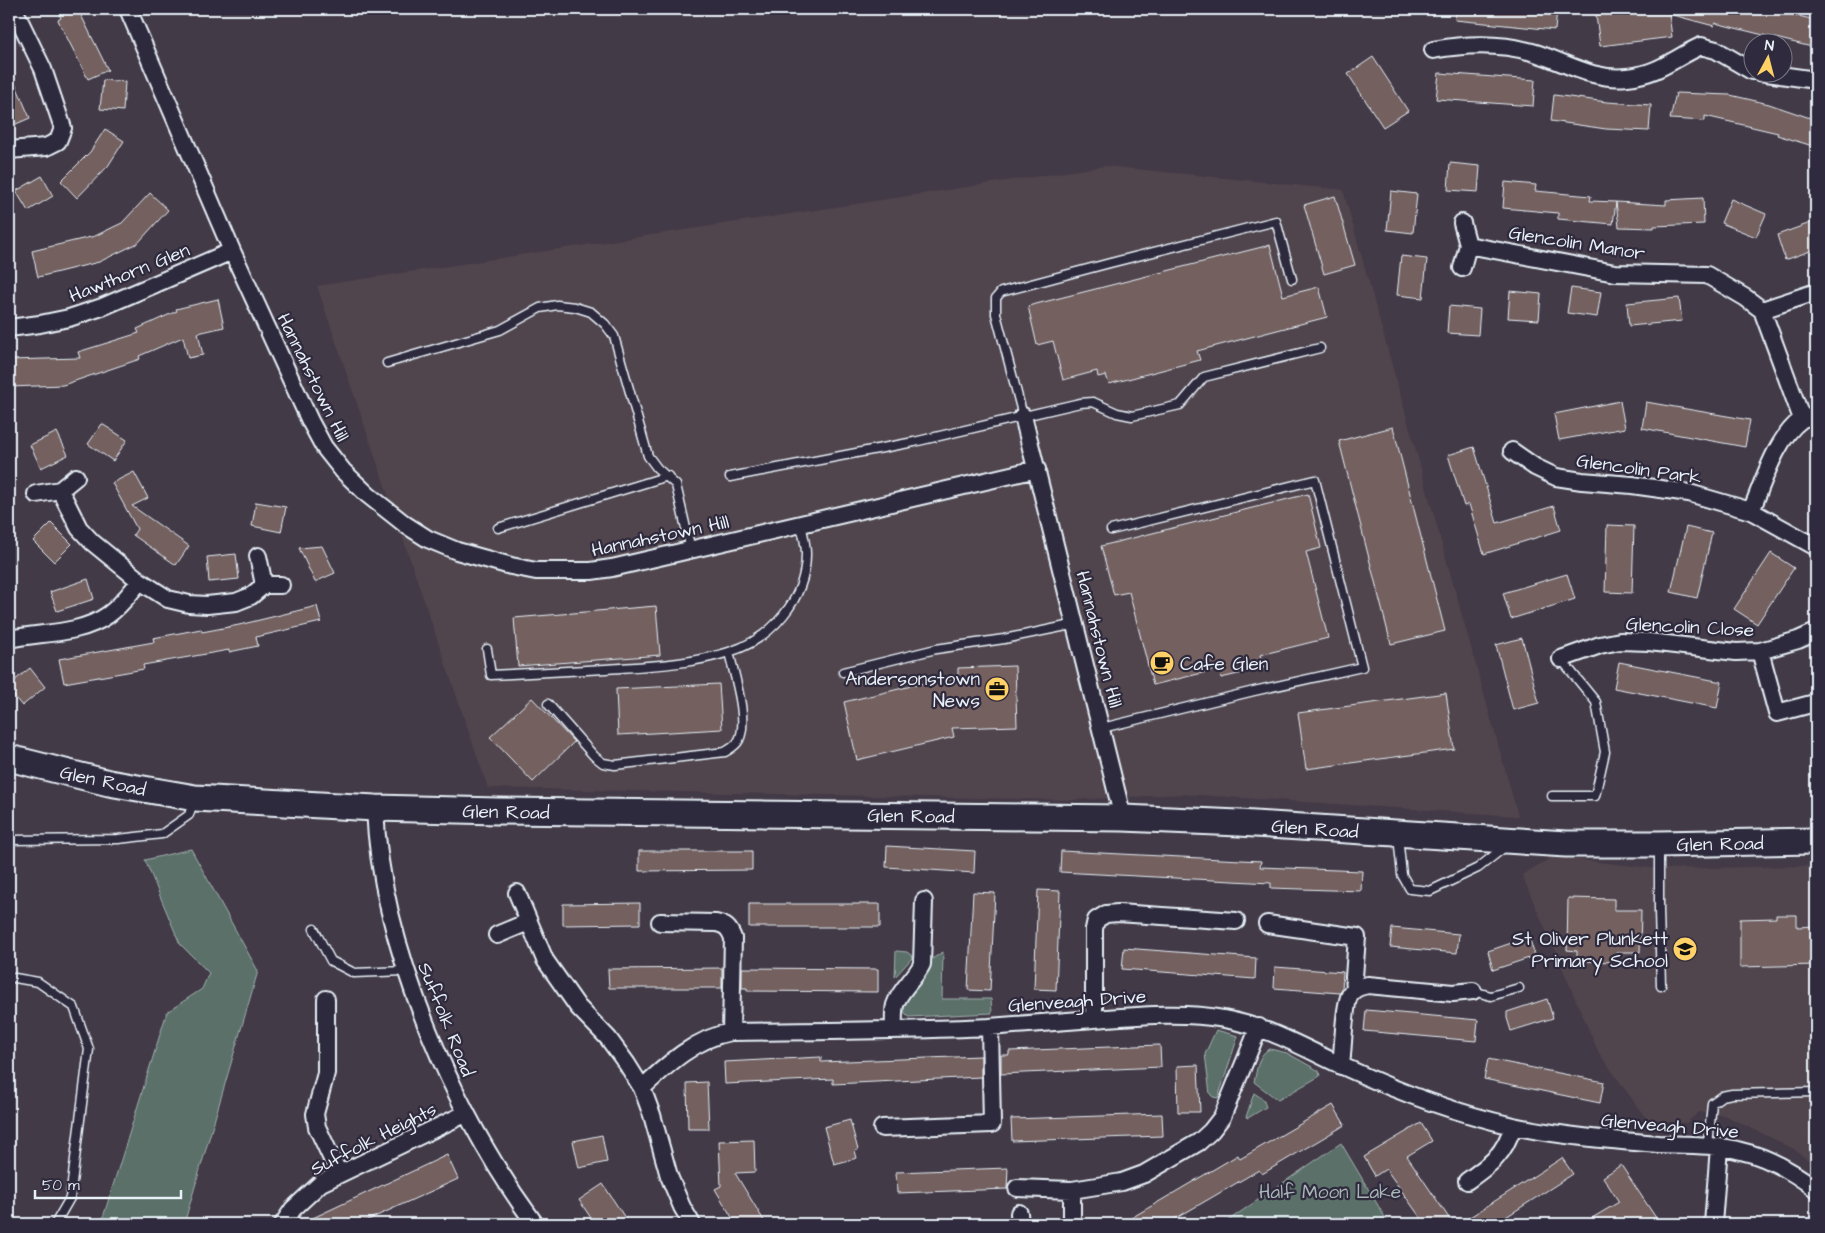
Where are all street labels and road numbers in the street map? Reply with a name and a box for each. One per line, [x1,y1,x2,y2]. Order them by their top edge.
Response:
street label: Glencolin Manor [1507,219,1647,268]
street label: Hawthorn Glen [65,237,194,310]
street label: Hannahstown Hill [270,309,355,446]
street label: Glencolin Park [1575,447,1703,492]
street label: Hannahstown Hill [589,509,732,564]
street label: Hannahstown Hill [1069,568,1129,711]
street label: Glencolin Close [1625,611,1755,644]
street label: Glen Road [57,759,148,804]
street label: Glen Road [462,798,550,827]
street label: Glen Road [867,802,955,831]
street label: Glen Road [1270,813,1360,846]
street label: Glen Road [1676,830,1764,859]
street label: Suffolk Road [410,958,481,1081]
street label: Glenveagh Drive [1007,983,1147,1021]
street label: Suffolk Heights [306,1096,442,1184]
street label: Glenveagh Drive [1600,1107,1740,1147]

